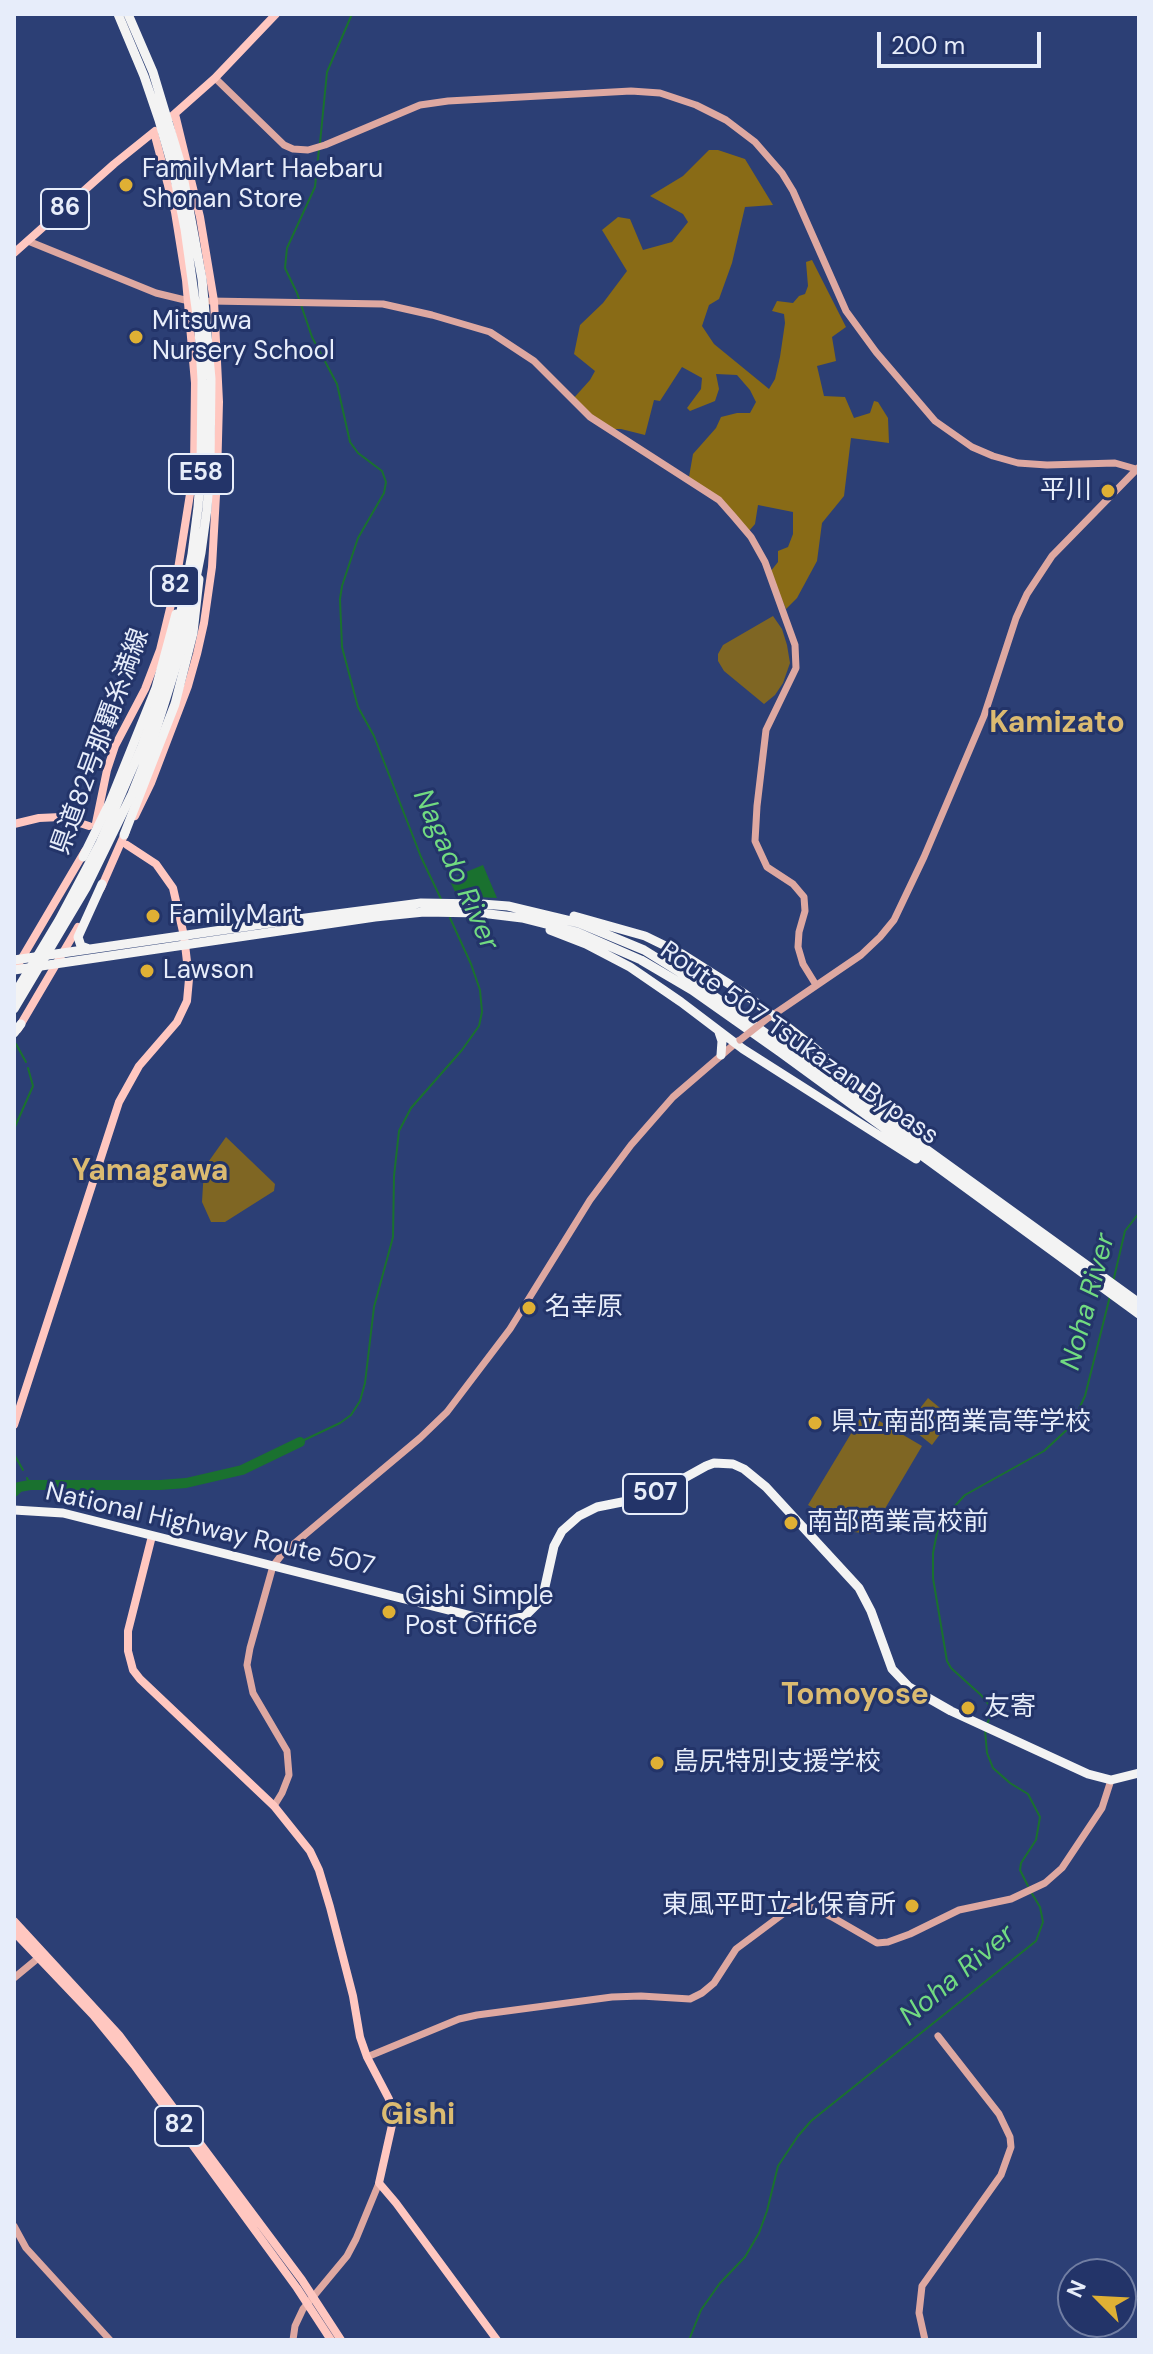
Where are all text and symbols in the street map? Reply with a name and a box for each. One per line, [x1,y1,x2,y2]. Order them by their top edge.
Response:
scale bar [881,16,1045,66]
text: 200 m [891,30,965,61]
place label: FamilyMart Haebaru Shonan Store [142,154,383,216]
marker: FamilyMart Haebaru Shonan Store [117,176,135,194]
road number: 86 [41,189,89,229]
place label: Mitsuwa Nursery School [152,306,335,368]
marker: Mitsuwa Nursery School [127,328,145,346]
road number: E58 [169,454,233,494]
place label: 平川 [1040,475,1092,507]
marker: 平川 [1099,482,1117,500]
road number: 82 [151,566,199,606]
street label: 県道82号那覇糸満線 [46,625,156,859]
district label: Kamizato [989,706,1125,742]
water label: Nagado River [405,785,505,955]
place label: FamilyMart [169,900,302,932]
marker: FamilyMart [144,907,162,925]
street label: Route 507 Tsukazan Bypass [654,936,944,1152]
place label: Lawson [163,955,254,987]
marker: Lawson [138,962,156,980]
district label: Yamagawa [72,1154,228,1190]
water label: Noha River [1055,1230,1123,1374]
place label: 名幸原 [545,1292,623,1324]
marker: 名幸原 [520,1299,538,1317]
place label: 県立南部商業高等学校 [831,1407,1091,1439]
marker: 県立南部商業高等学校 [806,1414,824,1432]
road number: 507 [623,1474,687,1514]
street label: National Highway Route 507 [42,1477,378,1583]
place label: 南部商業高校前 [807,1507,989,1539]
marker: 南部商業高校前 [782,1514,800,1532]
place label: Gishi Simple Post Office [405,1581,553,1642]
marker: Gishi Simple Post Office [380,1603,398,1621]
district label: Tomoyose [781,1678,929,1714]
place label: 友寄 [984,1692,1036,1724]
marker: 友寄 [959,1699,977,1717]
place label: 島尻特別支援学校 [673,1747,881,1779]
marker: 島尻特別支援学校 [648,1754,666,1772]
place label: 東風平町立北保育所 [662,1890,896,1922]
marker: 東風平町立北保育所 [903,1897,921,1915]
water label: Noha River [894,1918,1022,2034]
district label: Gishi [381,2098,455,2134]
road number: 82 [155,2106,203,2146]
north arrow [1057,2258,1137,2338]
text: N [1060,2276,1093,2302]

